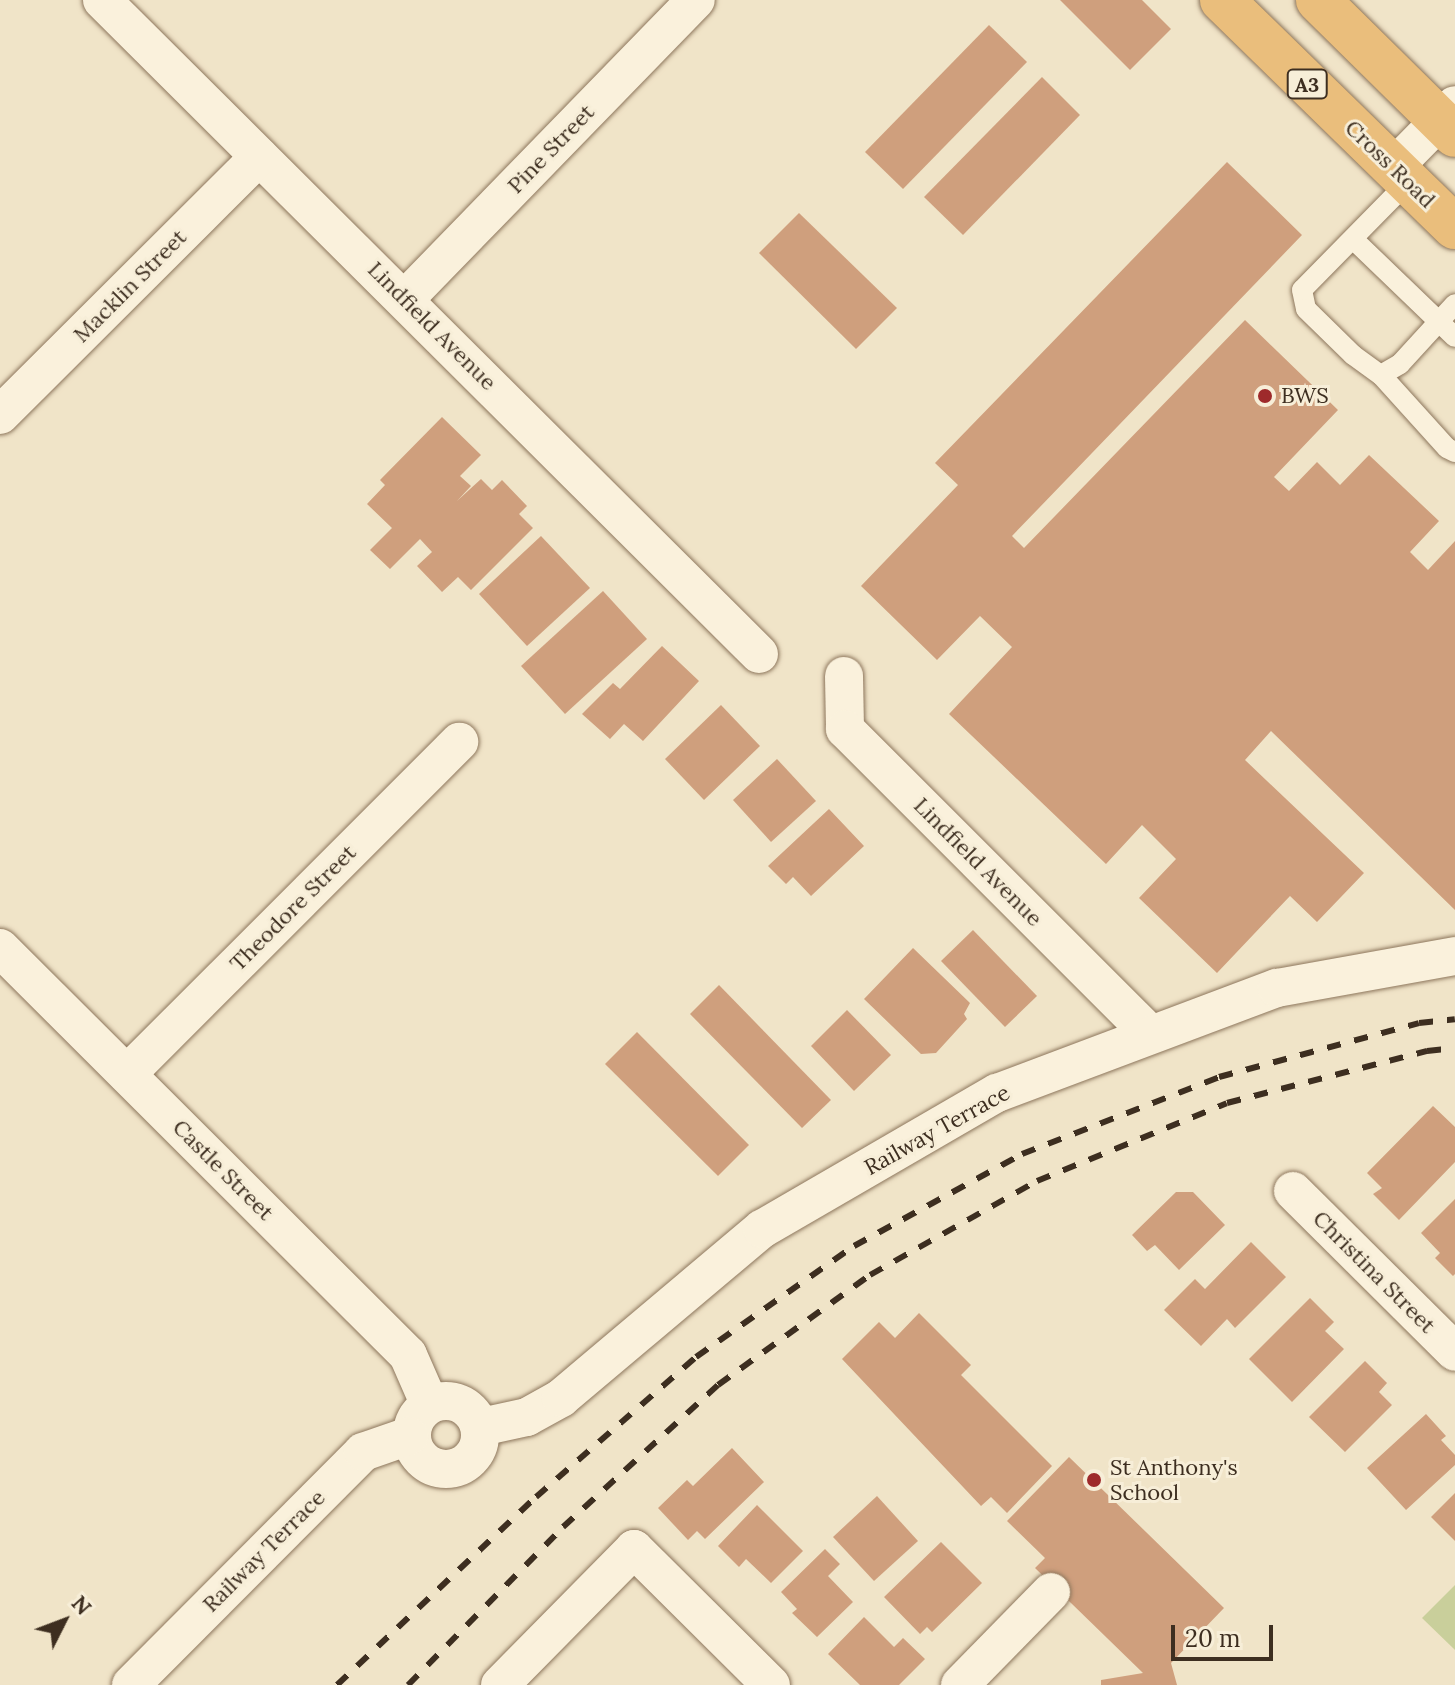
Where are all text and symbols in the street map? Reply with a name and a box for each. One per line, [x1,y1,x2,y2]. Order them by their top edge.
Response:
road number: A3 [1285,68,1329,100]
street label: Pine Street [502,99,600,199]
street label: Cross Road [1340,115,1440,213]
street label: Macklin Street [68,224,192,348]
street label: Lindfield Avenue [362,256,502,396]
place label: BWS [1281,383,1329,409]
marker: BWS [1256,387,1274,405]
street label: Lindfield Avenue [908,792,1048,932]
street label: Theodore Street [224,839,362,977]
street label: Railway Terrace [860,1079,1014,1181]
street label: Castle Street [167,1114,279,1226]
street label: Christina Street [1307,1205,1441,1339]
place label: St Anthony's School [1110,1454,1238,1506]
marker: St Anthony's School [1085,1471,1103,1489]
street label: Railway Terrace [197,1484,331,1618]
north arrow [24,1581,104,1661]
text: N [66,1589,98,1621]
scale bar [1175,1609,1277,1659]
text: 20 m [1185,1623,1241,1654]

